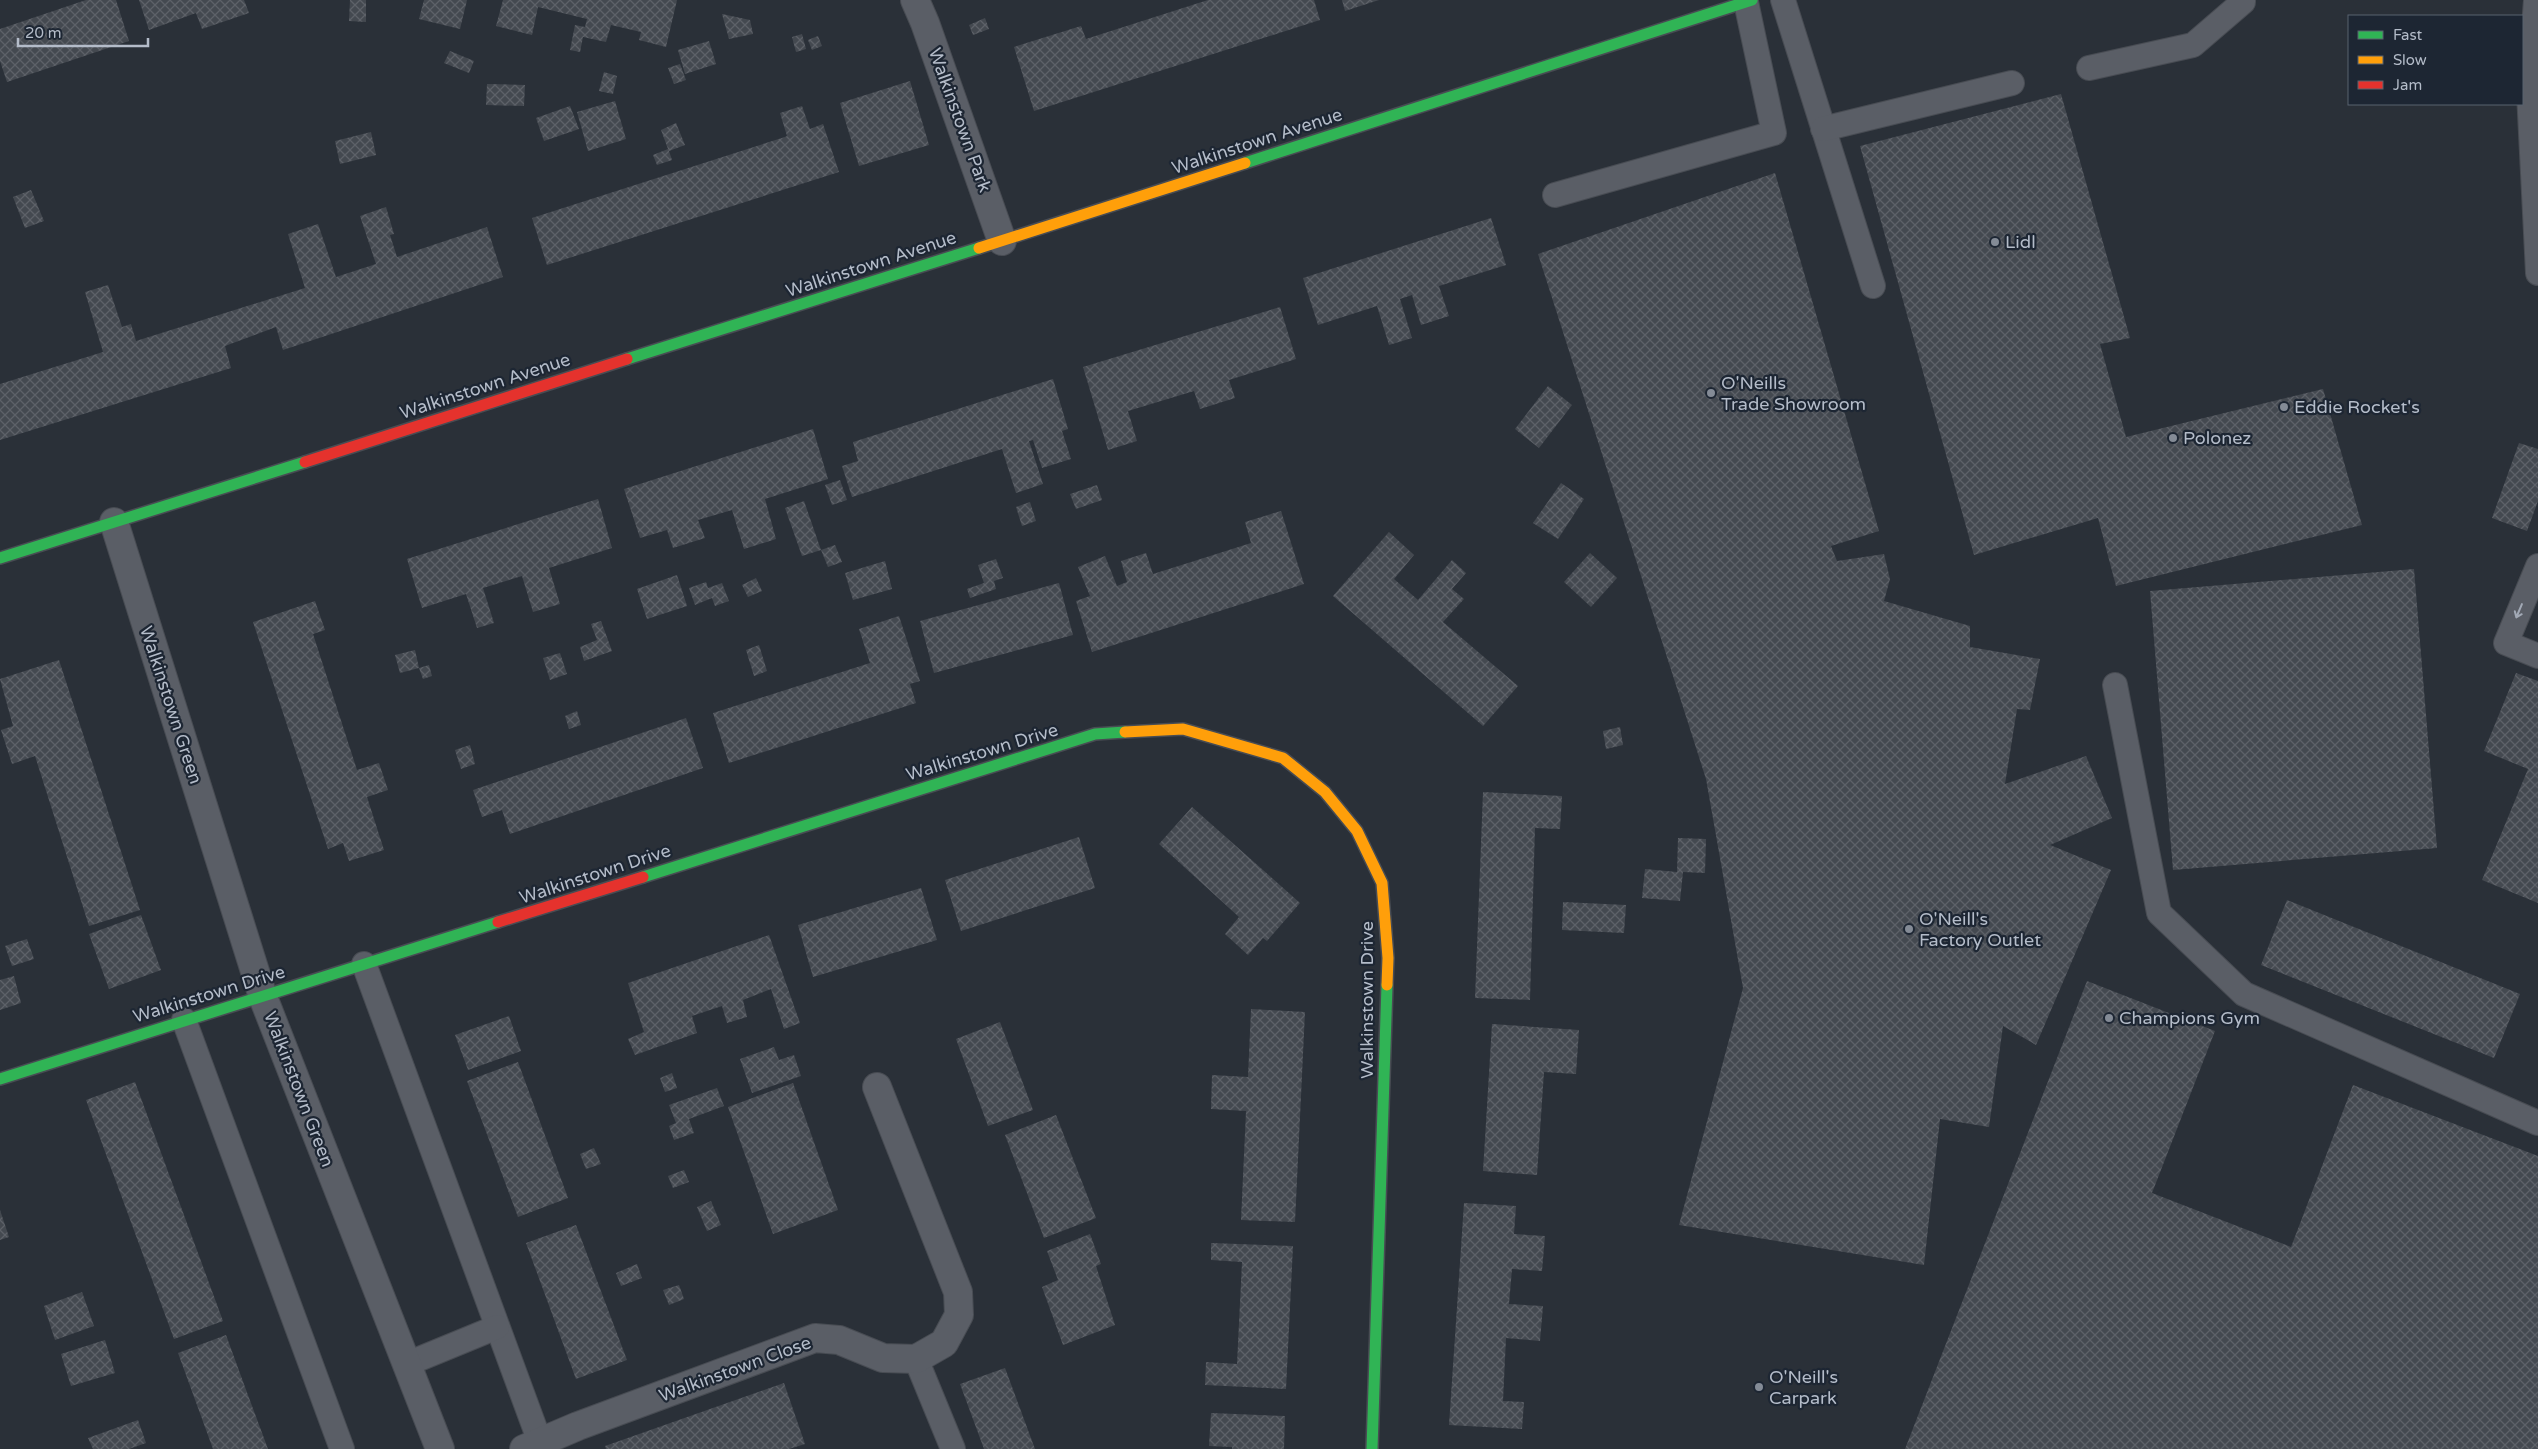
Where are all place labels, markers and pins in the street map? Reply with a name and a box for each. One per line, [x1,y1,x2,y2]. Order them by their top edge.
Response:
place label: Lidl [2005,231,2036,253]
marker: Lidl [1989,236,2001,248]
place label: O'Neills Trade Showroom [1721,372,1866,415]
marker: O'Neills Trade Showroom [1705,387,1717,399]
place label: Eddie Rocket's [2294,396,2420,418]
marker: Eddie Rocket's [2278,401,2290,413]
place label: Polonez [2183,427,2251,449]
marker: Polonez [2167,432,2179,444]
place label: O'Neill's Factory Outlet [1919,908,2041,951]
marker: O'Neill's Factory Outlet [1903,923,1915,935]
place label: Champions Gym [2119,1007,2260,1029]
marker: Champions Gym [2103,1012,2115,1024]
place label: O'Neill's Carpark [1769,1366,1838,1409]
marker: O'Neill's Carpark [1753,1381,1765,1393]

